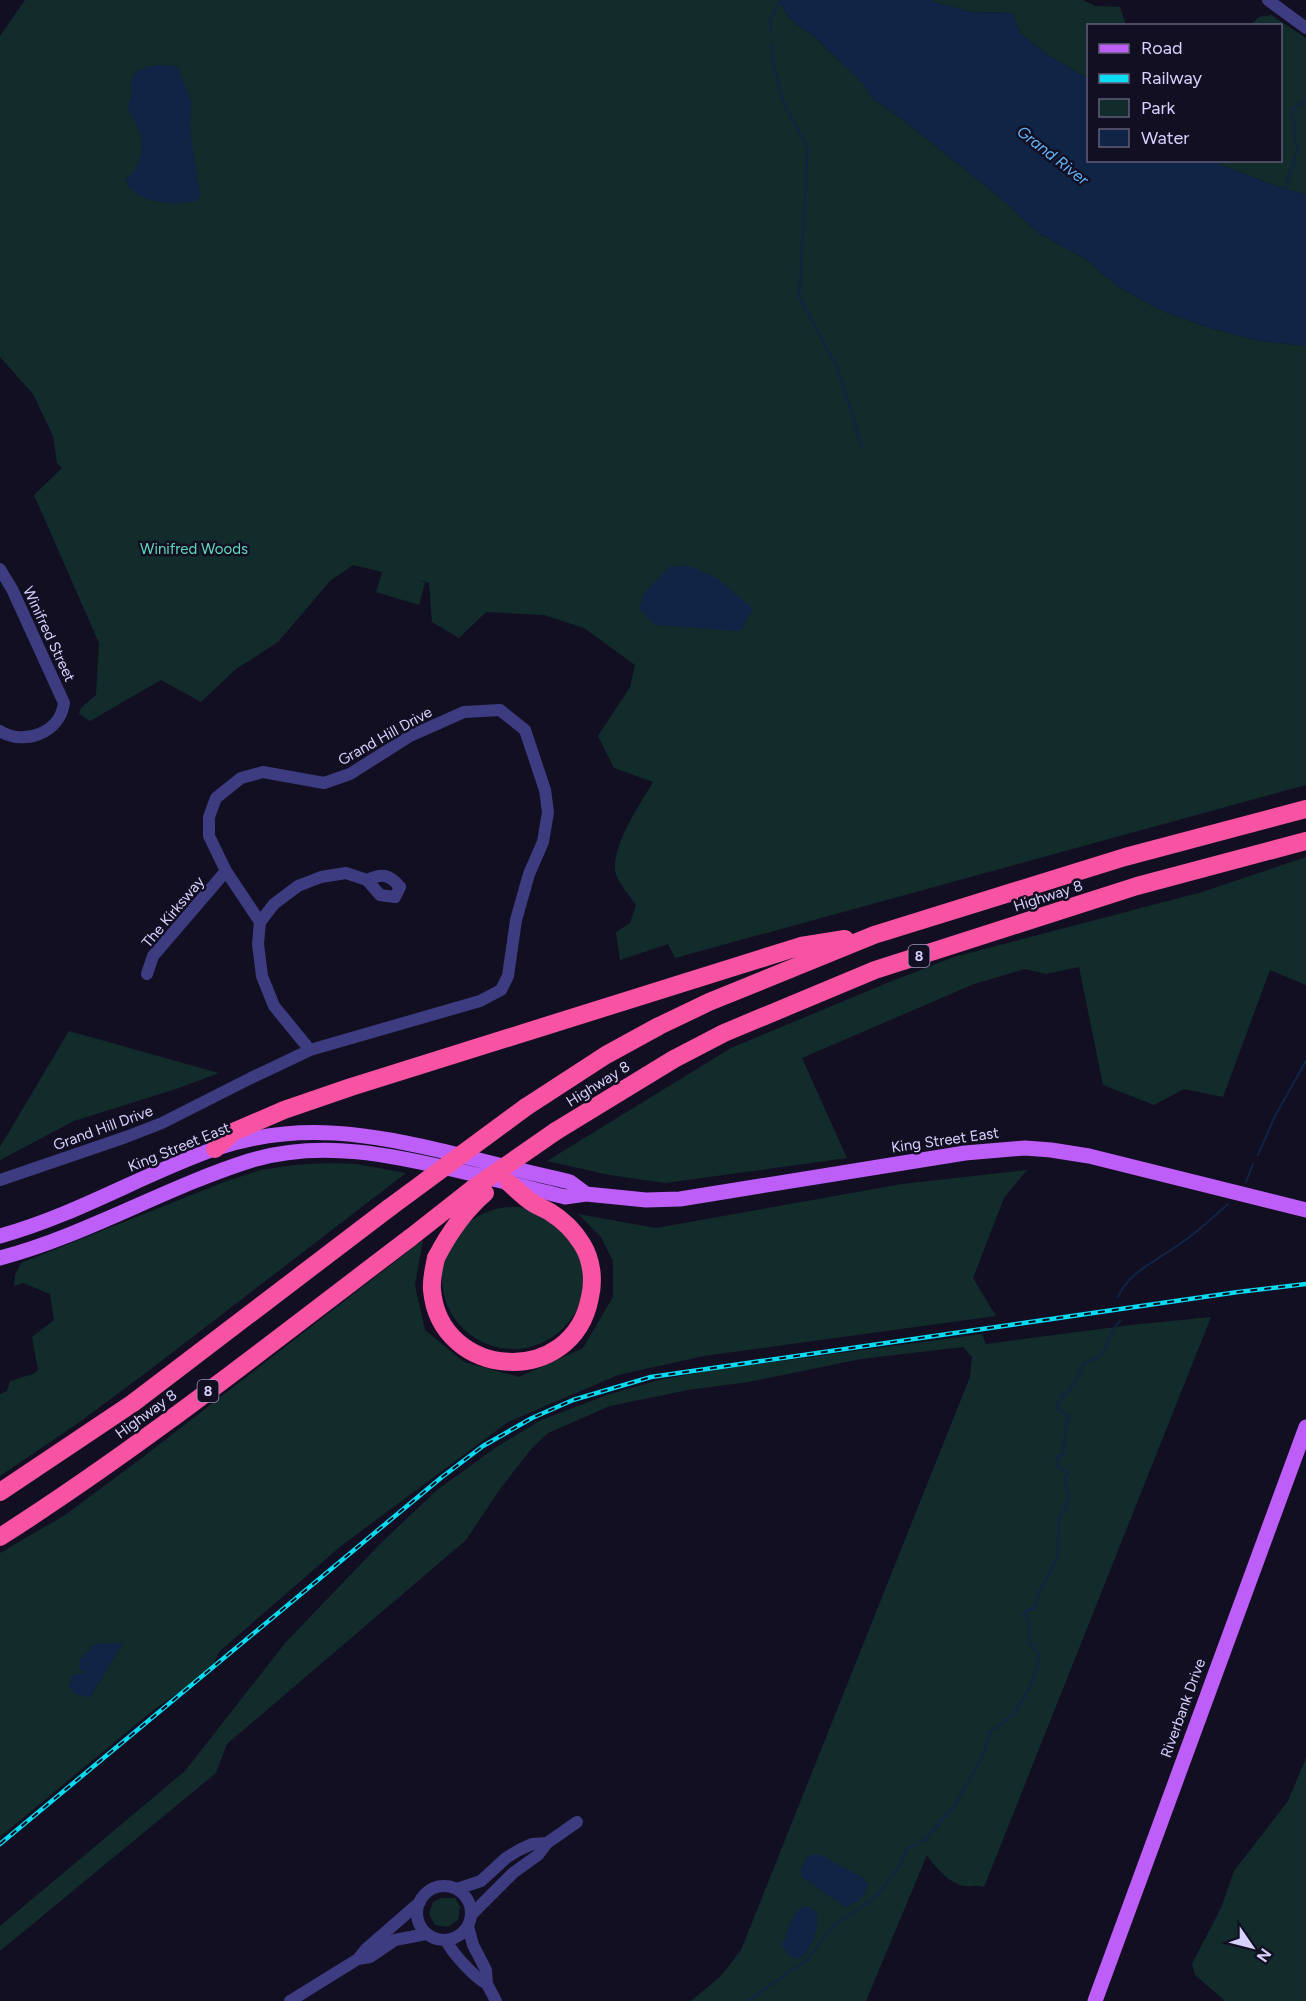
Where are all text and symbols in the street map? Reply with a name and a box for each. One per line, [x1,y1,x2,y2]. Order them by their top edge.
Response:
legend [1087,24,1282,162]
text: Road [1141,37,1182,59]
text: Railway [1141,67,1203,89]
text: Park [1141,97,1176,119]
water label: Grand River [1013,122,1093,189]
text: Water [1141,127,1189,149]
park label: Winifred Woods [140,540,248,558]
street label: Winifred Street [19,584,79,685]
street label: Grand Hill Drive [335,703,435,769]
street label: The Kirksway [138,873,208,951]
street label: Highway 8 [1011,876,1085,916]
road number: 8 [908,945,930,967]
street label: Highway 8 [563,1057,633,1111]
street label: Grand Hill Drive [51,1102,155,1154]
street label: King Street East [125,1118,233,1176]
street label: King Street East [890,1123,1000,1156]
road number: 8 [198,1380,218,1402]
street label: Highway 8 [112,1386,180,1442]
street label: Riverbank Drive [1157,1656,1209,1760]
north arrow [1222,1917,1282,1977]
text: N [1253,1945,1275,1966]

